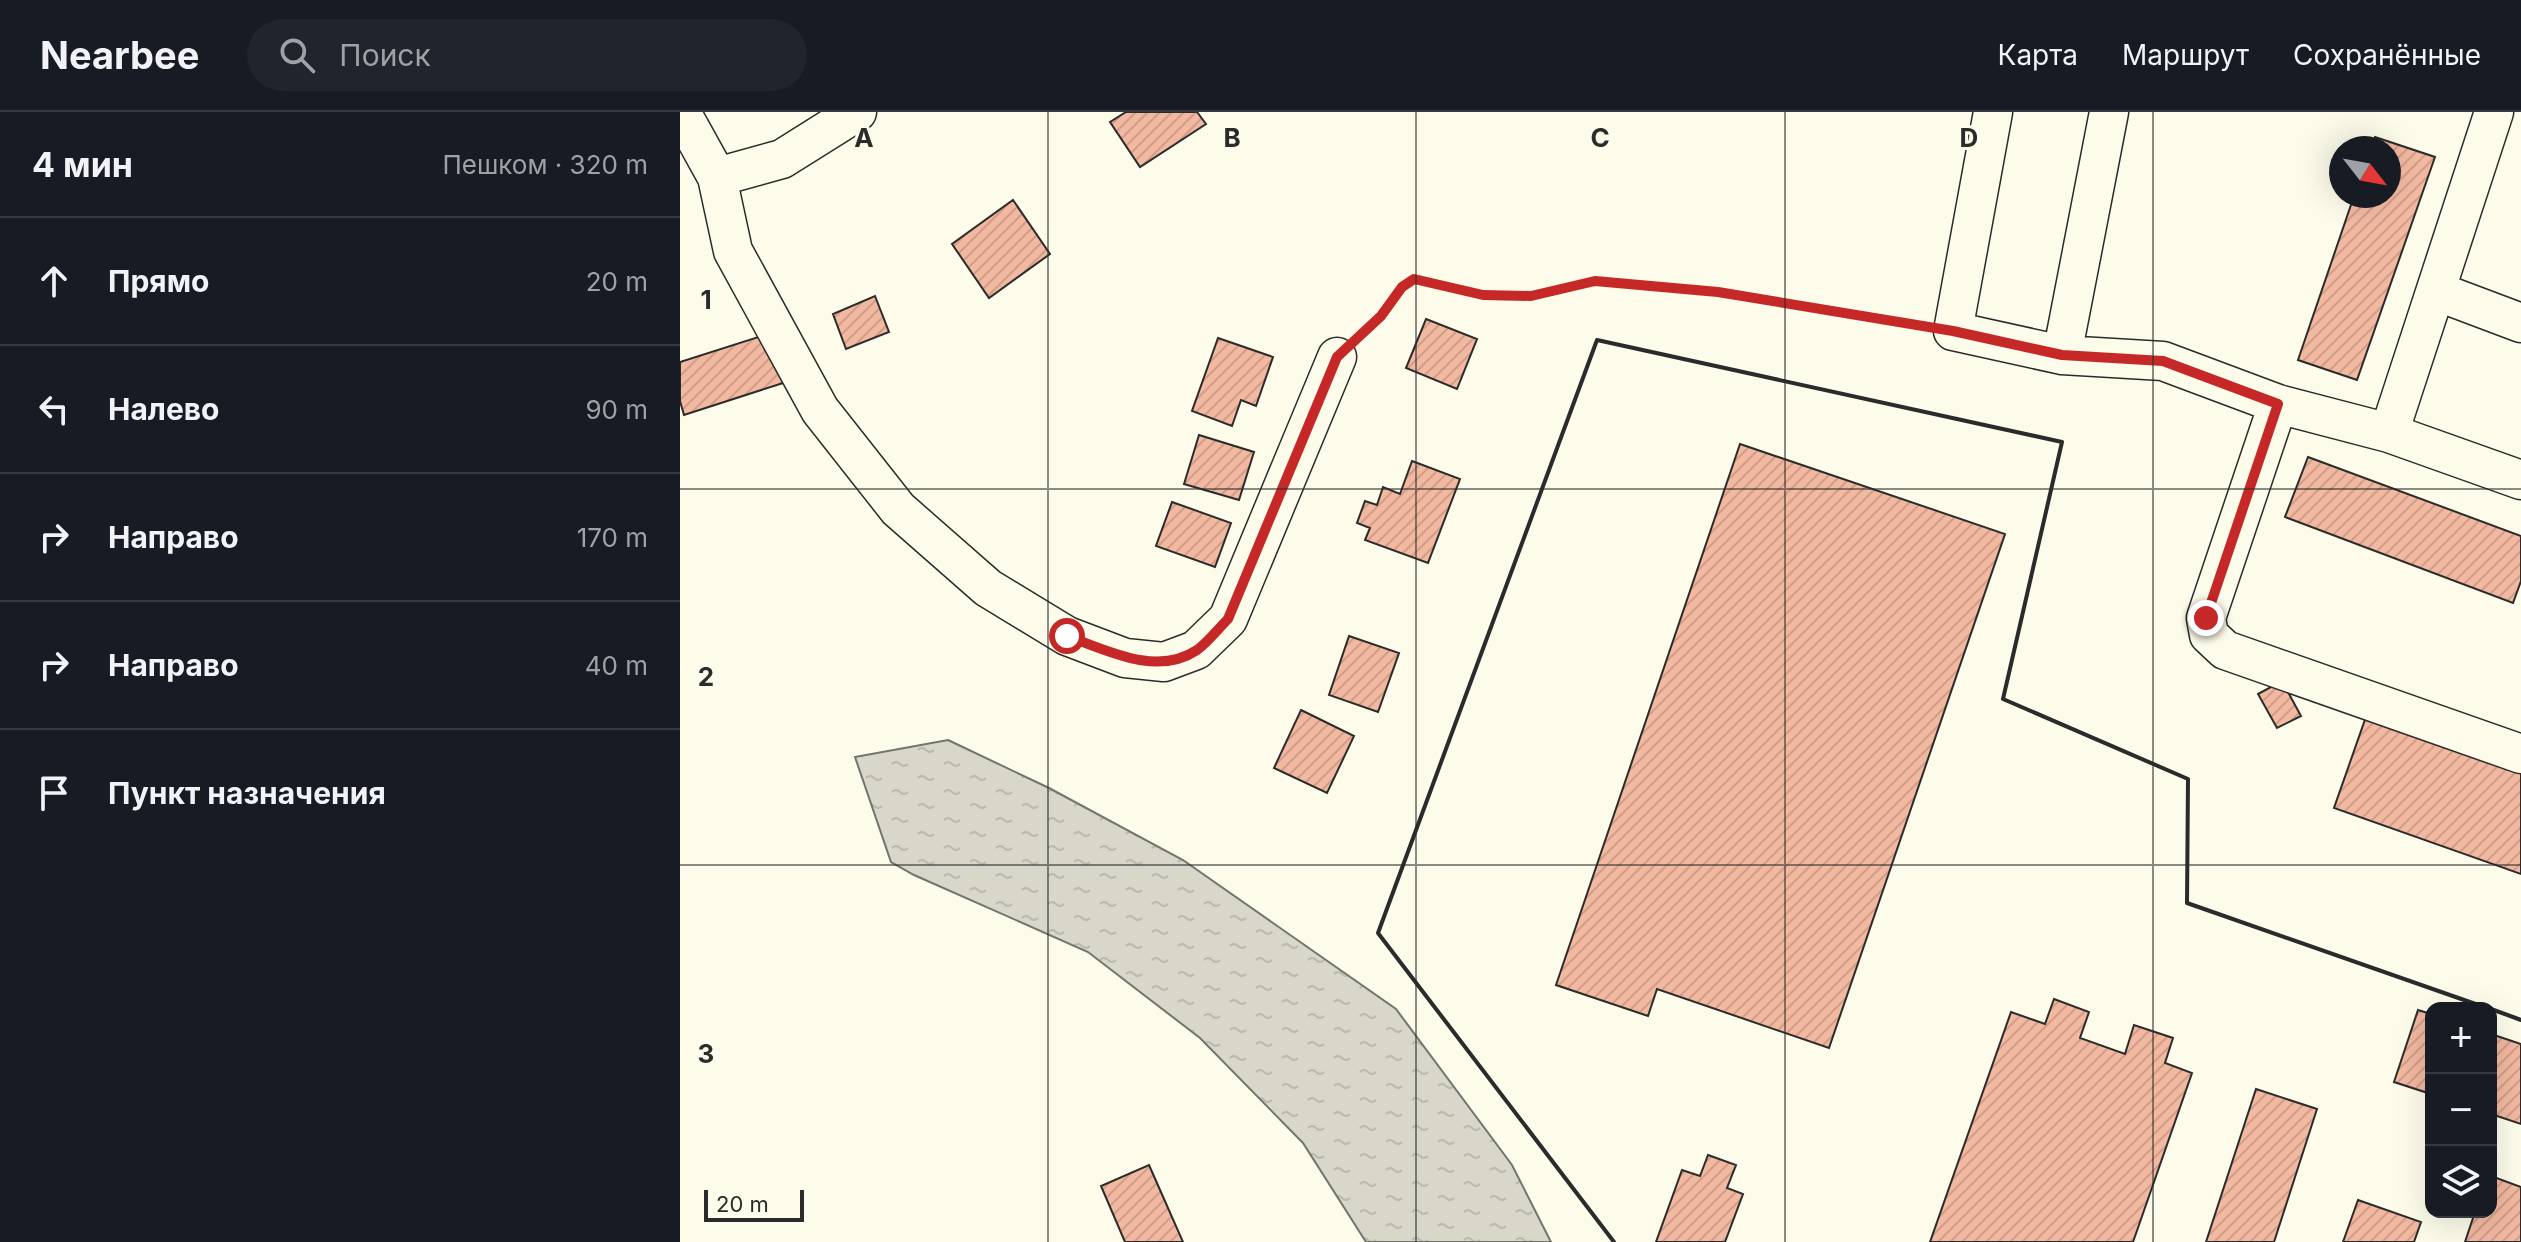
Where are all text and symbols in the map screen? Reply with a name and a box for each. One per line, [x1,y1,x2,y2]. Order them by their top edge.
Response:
search box [247,19,807,91]
text: Nearbee [40,32,199,78]
icon: search [275,33,319,77]
text: Поиск [339,37,431,73]
text: Карта [1998,38,2078,72]
text: Маршрут [2122,38,2249,72]
text: Сохранённые [2293,38,2481,72]
text: A [854,122,874,153]
text: B [1223,122,1241,153]
text: C [1590,122,1610,153]
text: D [1960,122,1978,153]
north arrow [2329,136,2401,208]
text: 4 мин [32,144,133,185]
text: Пешком · 320 m [443,149,648,180]
icon: ahead [32,259,76,303]
text: Прямо [108,263,209,299]
text: 20 m [586,266,648,297]
text: 1 [700,284,712,315]
icon: left [32,387,76,431]
text: Налево [108,391,220,427]
text: 90 m [585,394,648,425]
icon: right [32,515,76,559]
text: Направо [108,519,239,555]
text: 170 m [577,522,648,553]
route end [2188,600,2224,636]
route start [1049,618,1085,654]
icon: right [32,643,76,687]
text: Направо [108,647,239,683]
text: 40 m [585,650,648,681]
text: 2 [698,661,714,692]
icon: arrive [32,771,76,815]
text: Пункт назначения [108,775,386,811]
map controls [2425,1002,2497,1218]
button: + [2425,1002,2497,1074]
text: 3 [698,1038,714,1069]
button: − [2425,1074,2497,1146]
button: layers [2425,1146,2497,1218]
scale bar [704,1186,804,1222]
text: 20 m [716,1191,769,1217]

